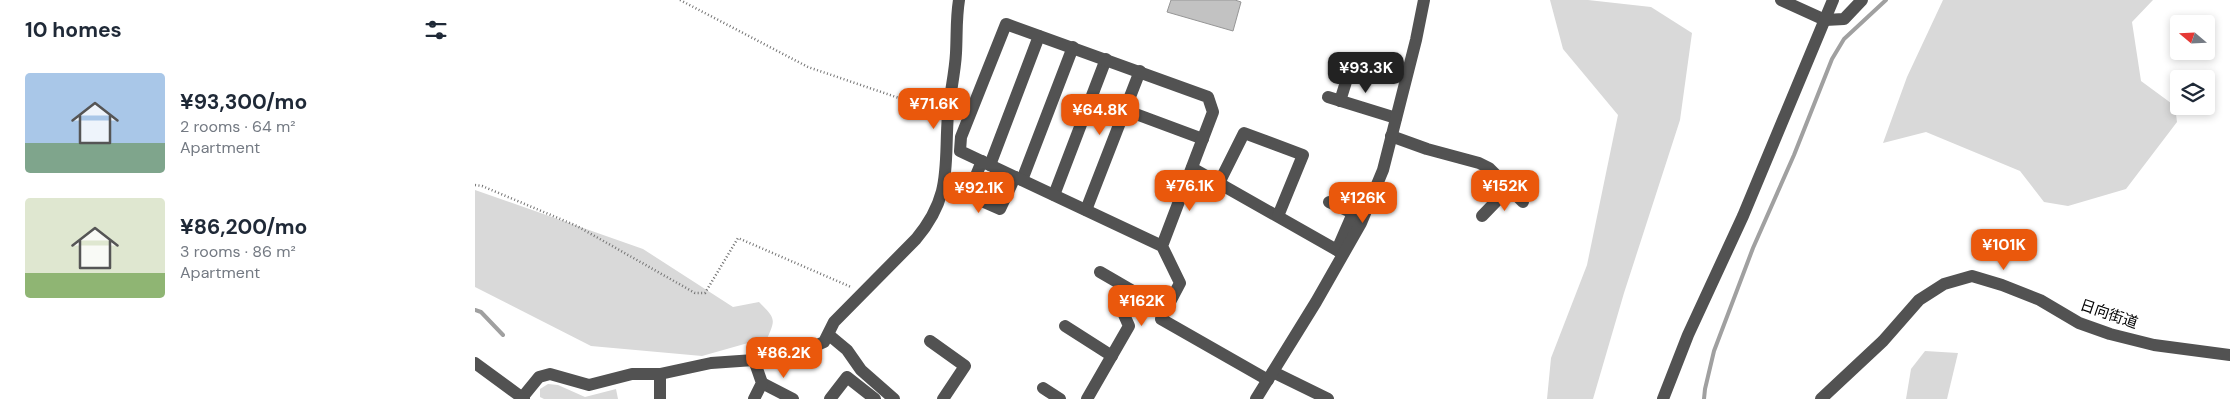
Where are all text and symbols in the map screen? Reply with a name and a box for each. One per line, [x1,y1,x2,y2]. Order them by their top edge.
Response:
north arrow [2170,15,2215,60]
map controls [2170,15,2215,115]
text: 10 homes [25,16,122,44]
icon: filters [422,16,450,44]
pin: ¥93.3K [1325,52,1407,94]
text: ¥93.3K [1339,57,1393,78]
button: layers [2170,70,2215,115]
text: ¥93,300/mo [180,88,307,116]
pin: ¥71.6K [893,88,975,130]
icon: home [65,93,125,153]
text: ¥71.6K [909,93,959,114]
pin: ¥64.8K [1059,94,1141,136]
text: ¥64.8K [1072,99,1128,120]
text: 2 rooms · 64 m² [180,116,296,137]
text: Apartment [180,137,260,158]
pin: ¥76.1K [1149,170,1231,212]
pin: ¥152K [1470,170,1540,212]
pin: ¥92.1K [938,172,1020,214]
text: ¥76.1K [1166,175,1214,196]
text: ¥152K [1482,175,1528,196]
text: ¥92.1K [954,177,1004,198]
pin: ¥126K [1328,182,1398,224]
text: ¥126K [1340,187,1386,208]
text: ¥86,200/mo [180,213,307,241]
icon: home [65,218,125,278]
pin: ¥101K [1969,228,2039,271]
text: ¥101K [1982,234,2026,255]
text: 3 rooms · 86 m² [180,241,296,262]
text: Apartment [180,262,260,283]
pin: ¥162K [1107,284,1177,327]
text: ¥162K [1119,290,1165,311]
street label: 日向街道 [2077,295,2141,333]
pin: ¥86.2K [743,336,825,379]
text: ¥86.2K [757,342,811,363]

